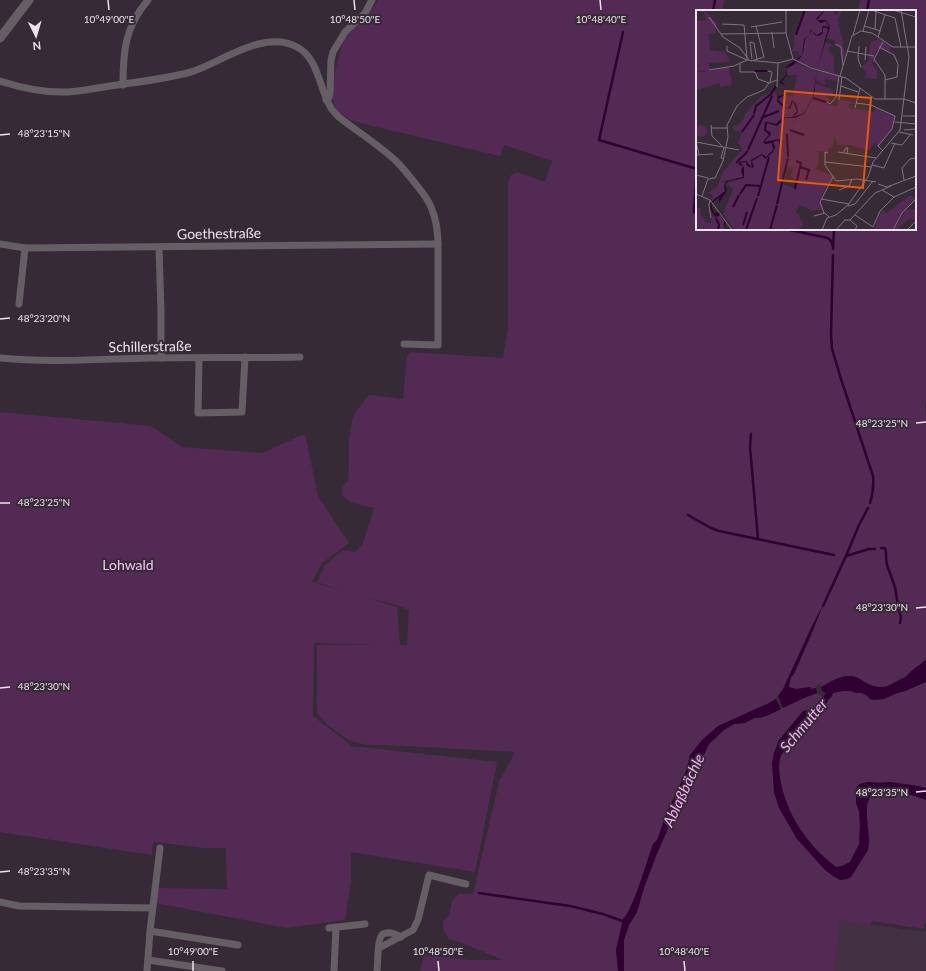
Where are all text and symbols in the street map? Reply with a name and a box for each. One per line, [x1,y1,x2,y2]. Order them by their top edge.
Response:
inset map [696,10,916,230]
text: 10°49'00"E [84,13,134,25]
text: 10°48'50"E [330,13,380,25]
text: 10°48'40"E [576,13,626,25]
north arrow [16,16,56,56]
text: N [32,40,42,53]
text: 48°23'15"N [18,127,70,139]
street label: Goethestraße [177,224,261,242]
text: 48°23'20"N [18,312,70,324]
street label: Schillerstraße [108,337,192,355]
text: 48°23'25"N [856,417,908,429]
text: 48°23'25"N [18,496,70,508]
park label: Lohwald [102,556,154,573]
text: 48°23'30"N [856,601,908,613]
text: 48°23'30"N [18,680,70,692]
water label: Schmutter [776,694,831,755]
water label: Ablaßbächle [658,751,708,830]
text: 48°23'35"N [856,786,908,798]
text: 48°23'35"N [18,865,70,877]
text: 10°49'00"E [168,945,218,957]
text: 10°48'50"E [413,945,463,957]
text: 10°48'40"E [659,945,709,957]

